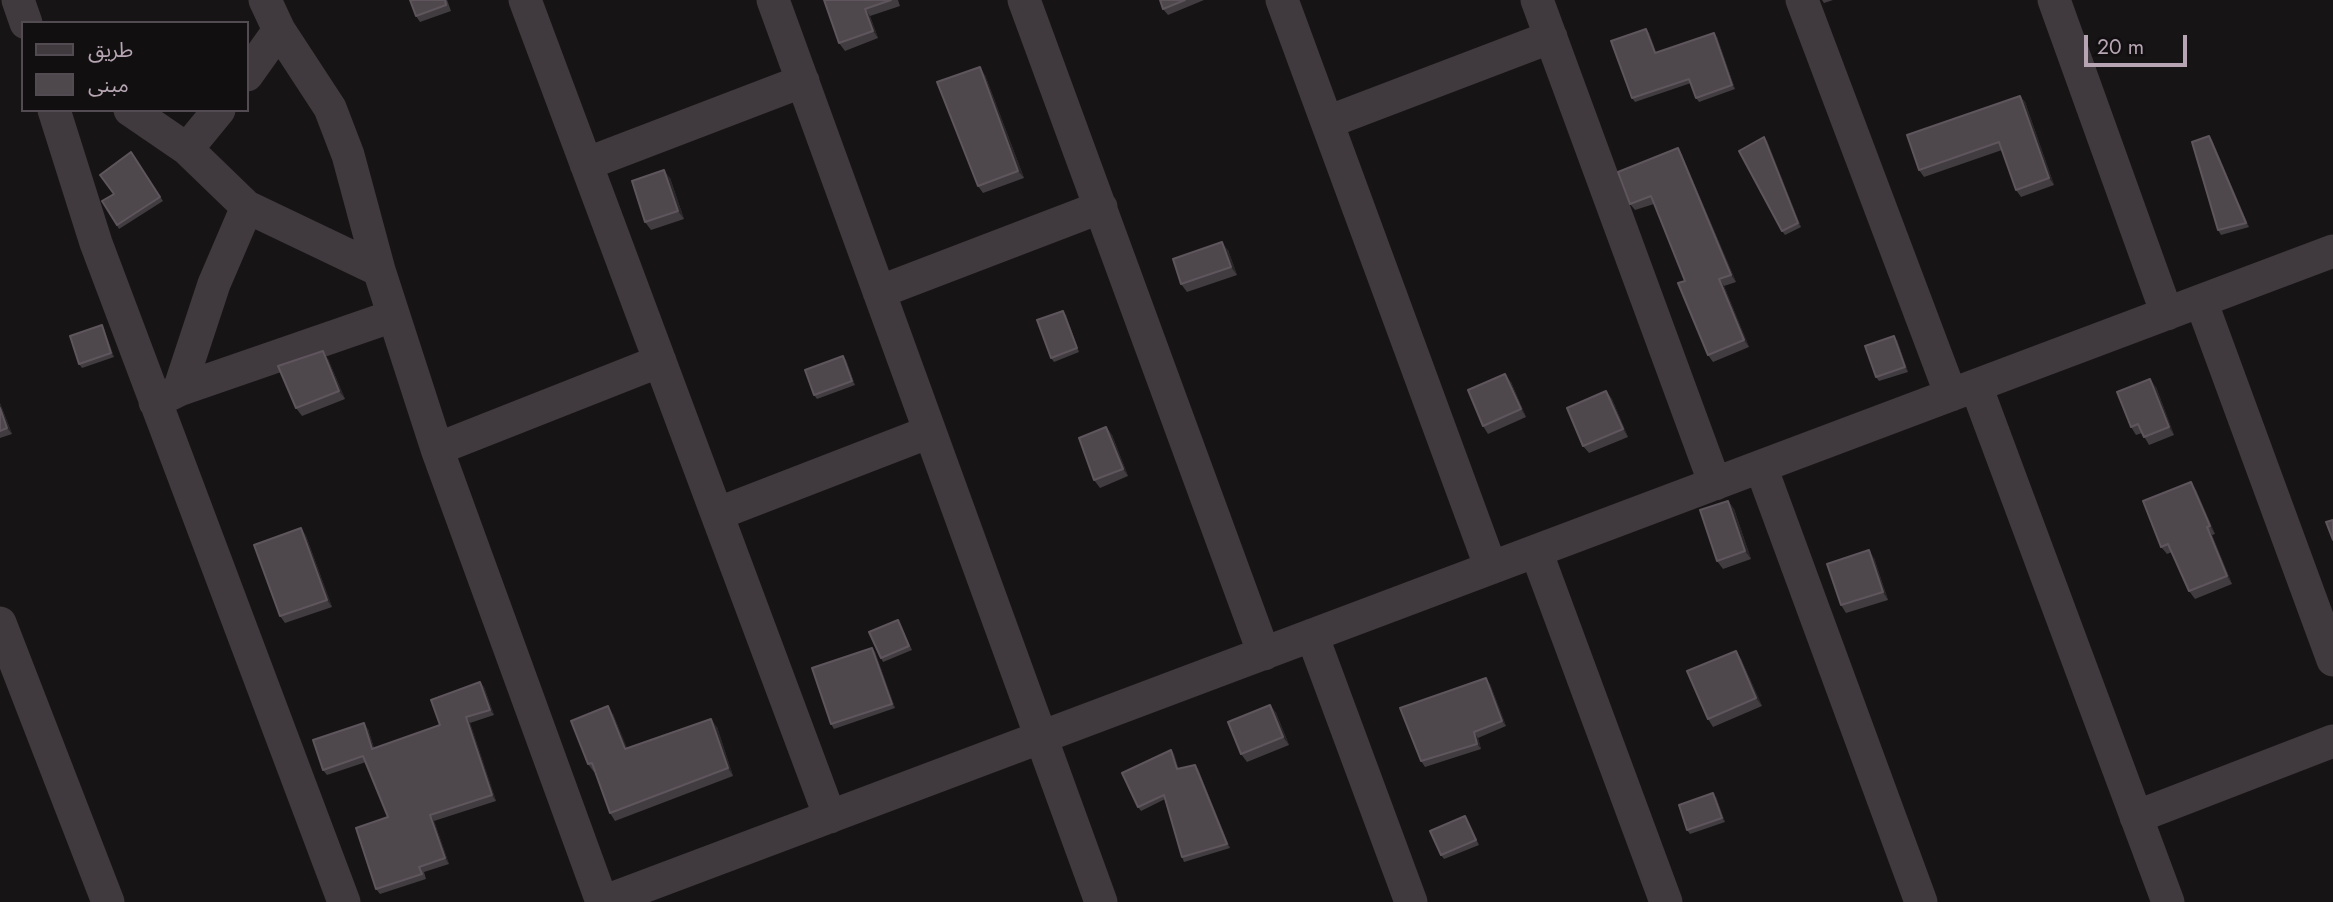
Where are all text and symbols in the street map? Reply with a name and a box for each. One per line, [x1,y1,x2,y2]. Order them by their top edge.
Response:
legend [21,21,248,112]
scale bar [2088,21,2191,65]
text: 20 m [2097,32,2144,62]
text: طريق [88,35,133,65]
text: مبنى [88,70,129,100]

